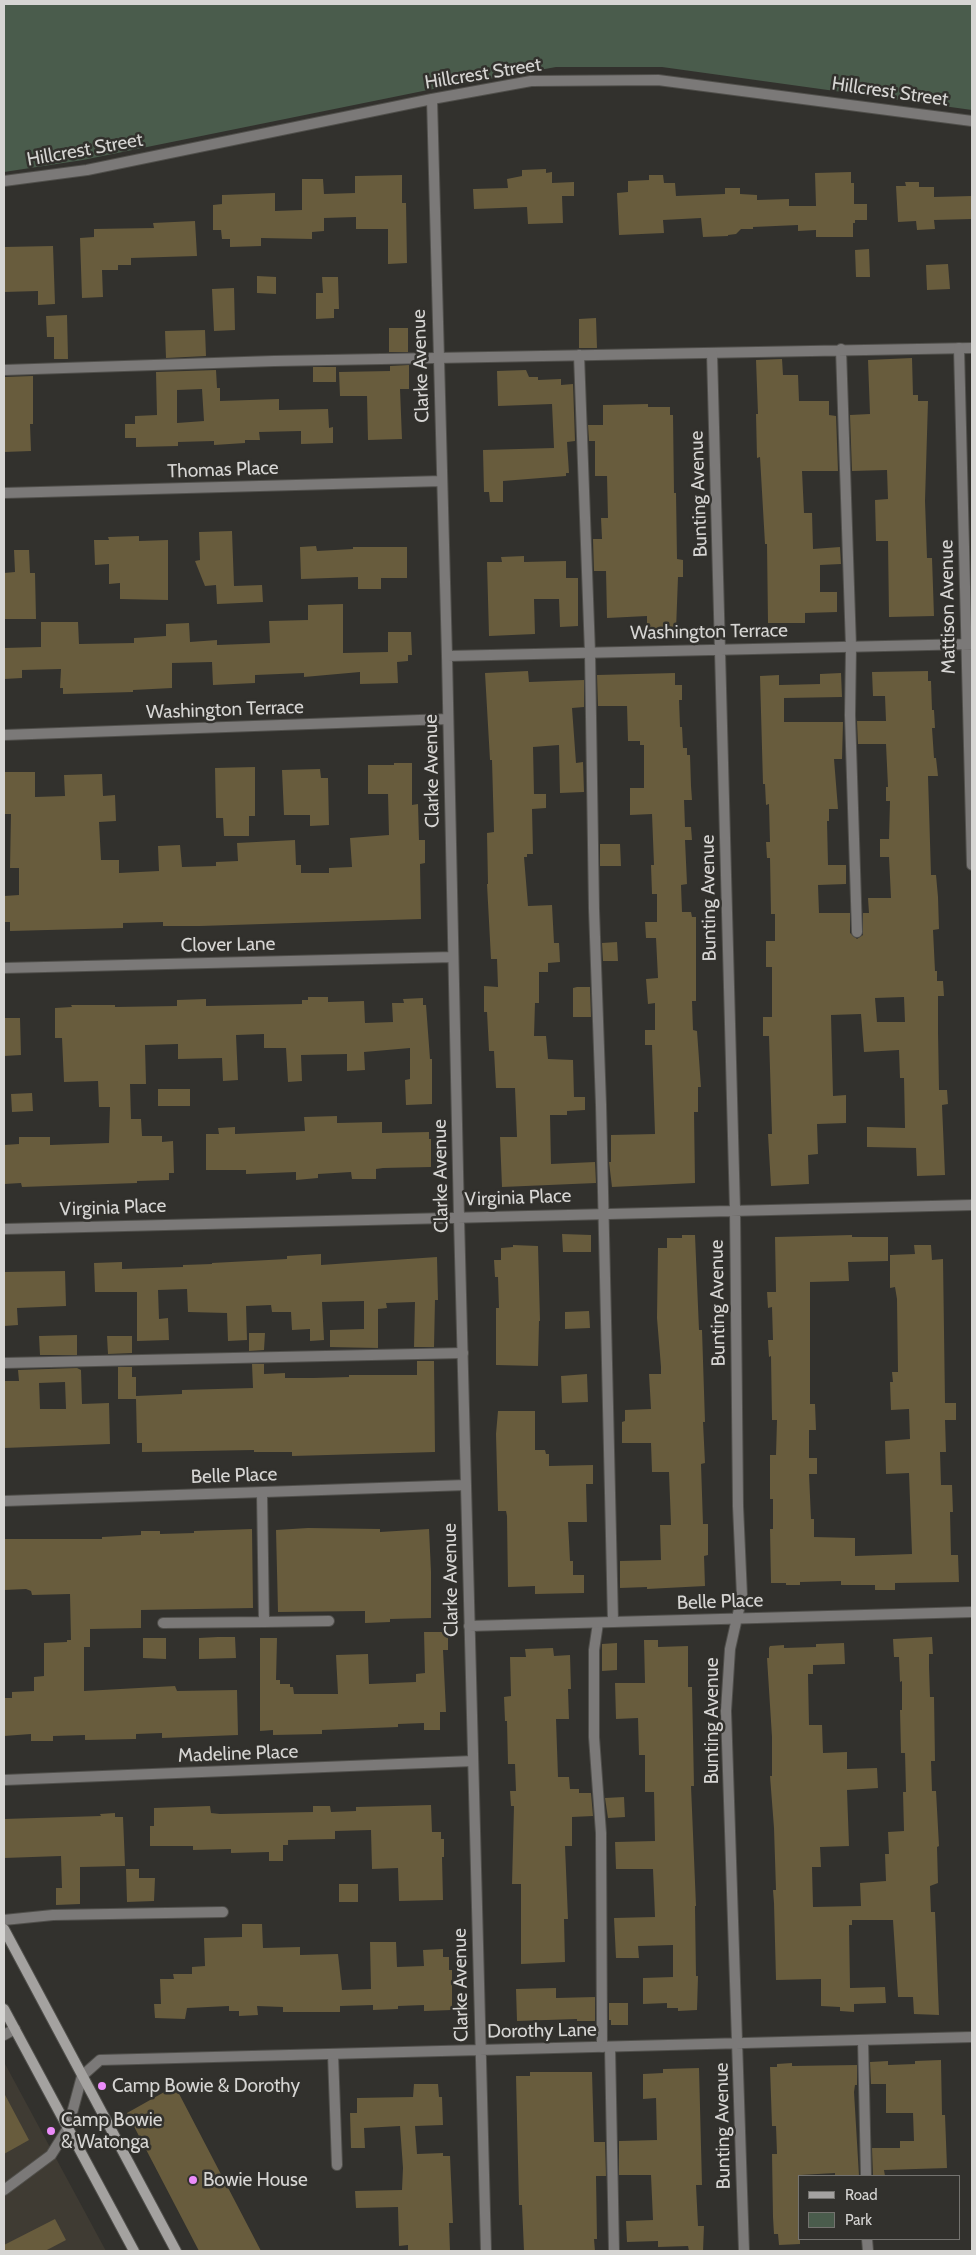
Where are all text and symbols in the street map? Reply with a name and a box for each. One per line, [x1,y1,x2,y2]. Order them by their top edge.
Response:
street label: Hillcrest Street [423,54,543,94]
street label: Hillcrest Street [830,73,950,111]
street label: Hillcrest Street [25,129,145,171]
street label: Clarke Avenue [408,309,434,423]
street label: Bunting Avenue [685,430,713,558]
street label: Thomas Place [167,457,279,483]
street label: Mattison Avenue [935,540,961,674]
street label: Washington Terrace [630,619,788,645]
street label: Washington Terrace [146,696,304,724]
street label: Clarke Avenue [420,714,444,828]
street label: Bunting Avenue [696,834,722,962]
street label: Clover Lane [181,933,275,957]
street label: Clarke Avenue [429,1119,453,1233]
street label: Virginia Place [464,1185,572,1211]
street label: Virginia Place [59,1195,167,1221]
street label: Bunting Avenue [705,1239,731,1367]
street label: Belle Place [190,1463,278,1489]
street label: Clarke Avenue [439,1523,463,1637]
street label: Belle Place [676,1589,764,1615]
street label: Bunting Avenue [701,1658,723,1784]
street label: Madeline Place [177,1741,299,1767]
street label: Clarke Avenue [449,1928,473,2042]
street label: Dorothy Lane [487,2019,597,2043]
street label: Bunting Avenue [710,2062,736,2190]
place label: Camp Bowie & Dorothy [112,2075,300,2097]
marker: Camp Bowie & Dorothy [96,2080,108,2092]
place label: Camp Bowie & Watonga [61,2109,163,2153]
marker: Camp Bowie & Watonga [45,2125,57,2137]
place label: Bowie House [203,2169,308,2191]
marker: Bowie House [187,2174,199,2186]
legend [798,2175,961,2240]
text: Road [845,2186,878,2204]
text: Park [845,2211,872,2229]

